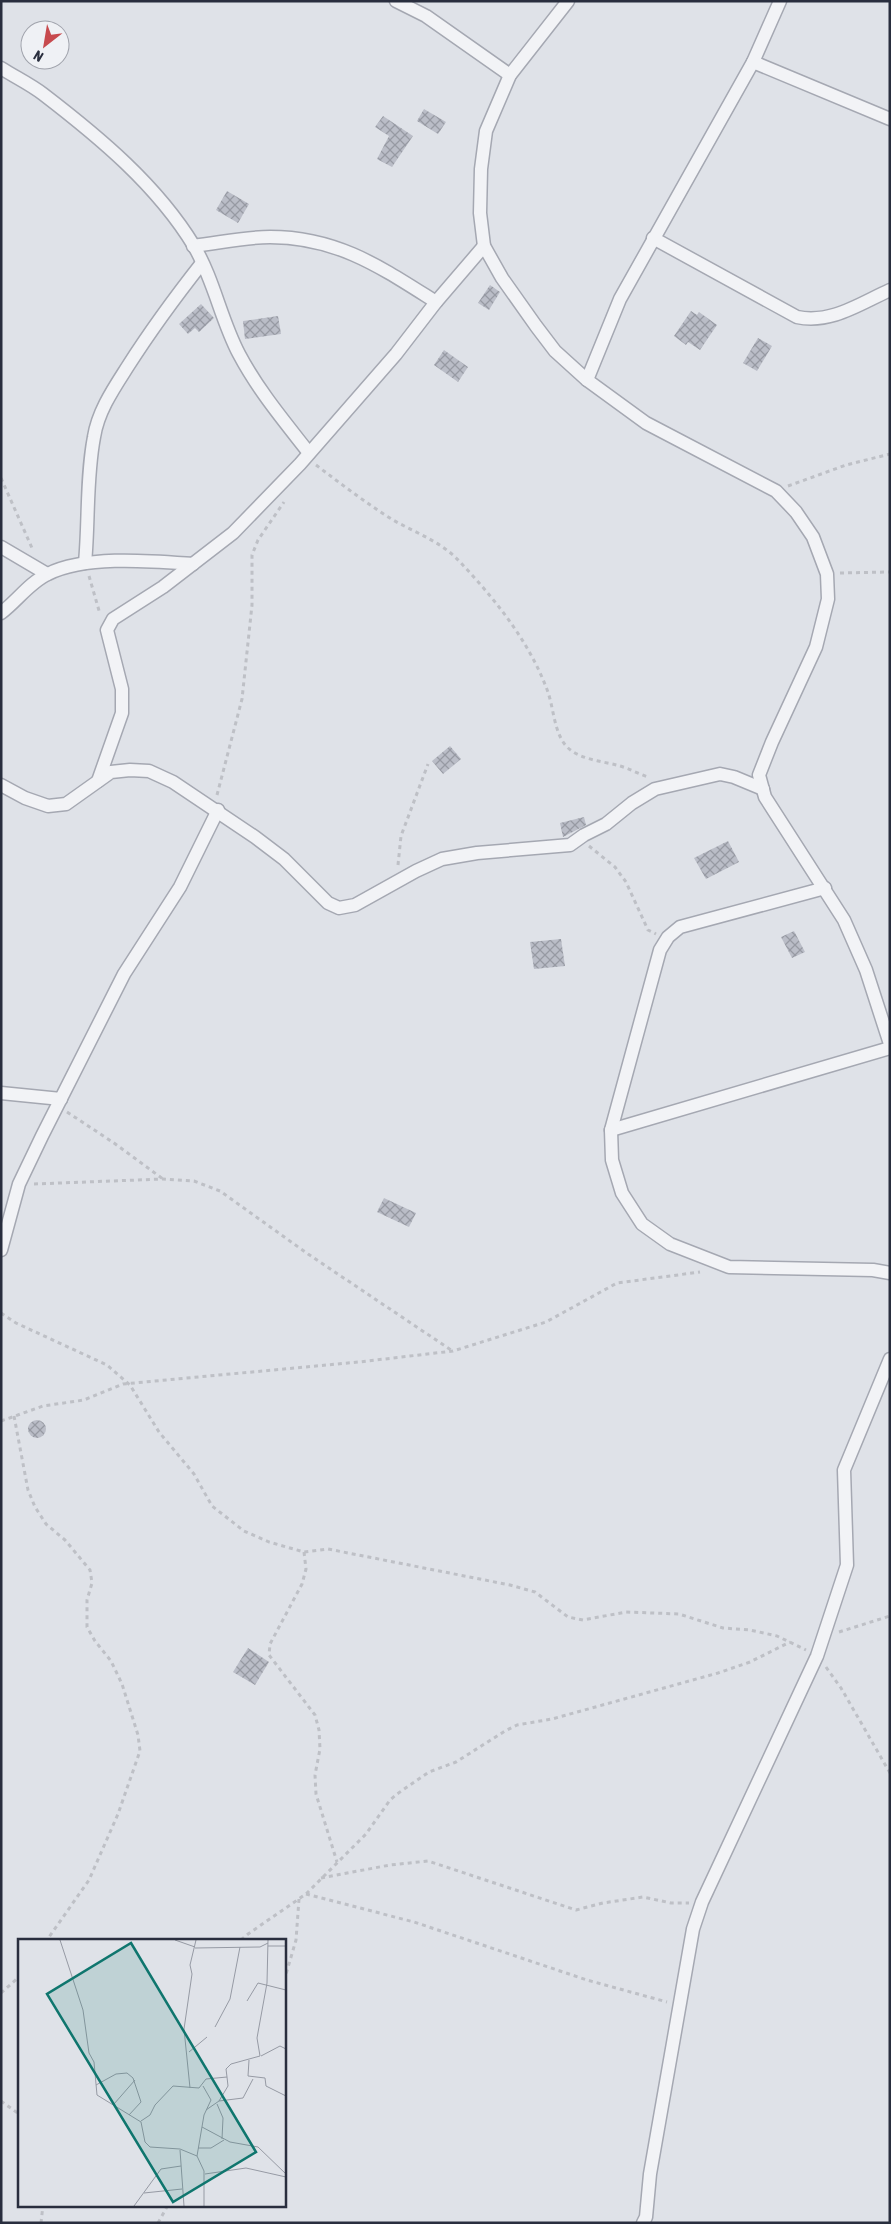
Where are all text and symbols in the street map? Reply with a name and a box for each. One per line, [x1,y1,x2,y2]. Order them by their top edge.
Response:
north arrow [20,20,70,70]
text: N [31,47,46,65]
inset map [18,1939,285,2206]

